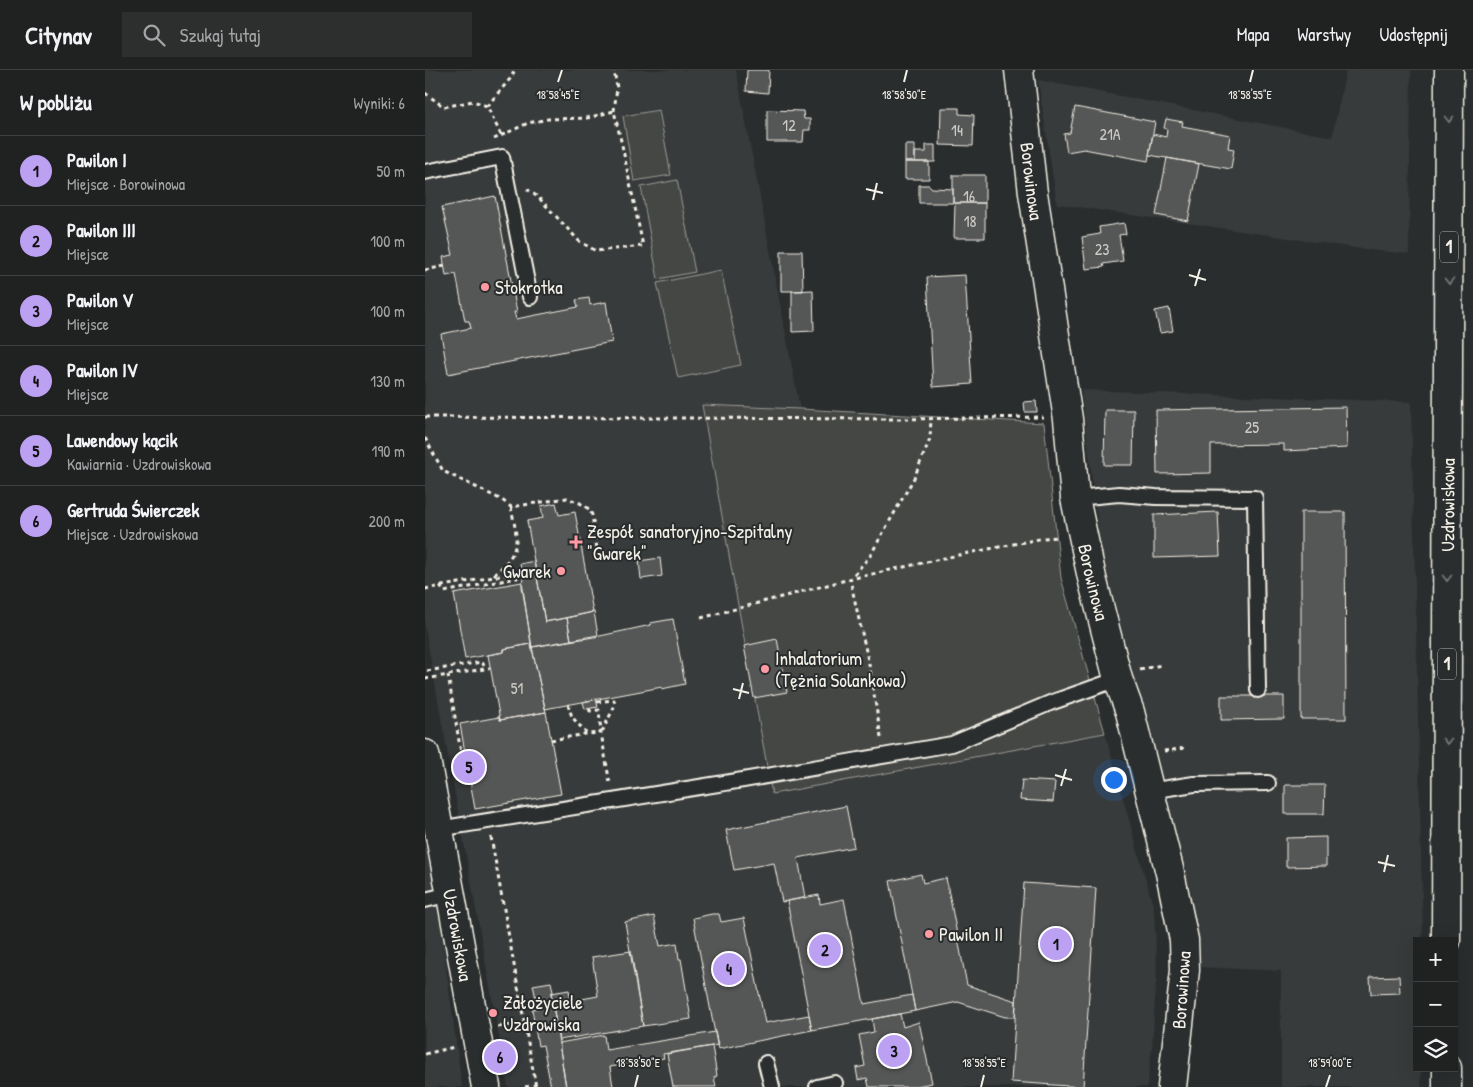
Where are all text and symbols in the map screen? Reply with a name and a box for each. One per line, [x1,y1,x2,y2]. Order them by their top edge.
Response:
search box [122,12,472,57]
text: Citynav [25,19,92,51]
icon: search [140,21,168,49]
text: Szukaj tutaj [180,22,261,48]
text: Mapa [1237,22,1269,47]
text: Warstwy [1297,22,1351,47]
text: Udostępnij [1379,22,1448,47]
text: 18°58'45"E [536,86,580,103]
text: 18°58'50"E [882,86,927,103]
text: 18°58'55"E [1228,86,1273,103]
text: W pobliżu [20,88,92,117]
text: Wyniki: 6 [354,92,405,114]
house number: 12 [782,114,796,136]
one-way arrow [1444,115,1454,123]
house number: 14 [951,119,963,141]
house number: 21A [1099,123,1121,145]
street label: Borowinowa [1014,141,1050,222]
text: Pawilon I [67,147,127,173]
text: 1 [33,160,39,182]
text: 50 m [377,160,405,182]
text: Miejsce · Borowinowa [67,173,185,195]
house number: 16 [963,185,975,207]
house number: 18 [964,210,976,232]
text: Pawilon III [67,217,136,243]
text: 2 [32,230,40,252]
text: 100 m [370,230,405,252]
road number: 1 [1440,232,1458,262]
house number: 23 [1095,238,1109,260]
text: Miejsce [67,243,109,265]
place label: Stokrotka [495,274,563,300]
one-way arrow [1443,277,1454,285]
marker: Stokrotka [479,281,491,293]
text: Pawilon V [67,287,133,313]
text: 3 [32,300,40,322]
text: 100 m [370,300,405,322]
text: Miejsce [67,313,109,335]
text: Pawilon IV [67,357,137,383]
text: 4 [33,370,39,392]
text: 130 m [370,370,405,392]
text: Miejsce [67,383,109,405]
house number: 25 [1245,416,1259,438]
text: Lawendowy kącik [67,427,178,453]
text: 5 [33,440,39,462]
text: 190 m [372,440,405,462]
text: Kawiarnia · Uzdrowiskowa [67,453,211,475]
street label: Uzdrowiskowa [1434,458,1461,552]
text: Gertruda Świerczek [67,497,199,523]
text: 6 [33,510,39,532]
text: 200 m [369,510,405,532]
place label: Zespół sanatoryjno-Szpitalny "Gwarek" [587,518,793,566]
text: Miejsce · Uzdrowiskowa [67,523,198,545]
marker: Zespół sanatoryjno-Szpitalny "Gwarek" [569,535,583,549]
street label: Borowinowa [1072,542,1116,624]
place label: Gwarek [503,558,551,584]
marker: Gwarek [555,565,567,577]
one-way arrow [1442,574,1452,582]
place label: Inhalatorium (Tężnia Solankowa) [775,645,907,693]
road number: 1 [1438,648,1456,680]
marker: Inhalatorium (Tężnia Solankowa) [759,663,771,675]
house number: 51 [511,677,523,699]
one-way arrow [1442,737,1452,745]
pin: 5 [453,748,485,786]
your location [1101,767,1127,793]
street label: Uzdrowiskowa [437,887,479,984]
place label: Pawilon II [939,921,1003,947]
pin: 1 [1040,925,1072,963]
marker: Pawilon II [923,928,935,940]
pin: 2 [809,931,841,969]
map controls [1413,937,1458,1072]
button: + [1413,937,1458,982]
pin: 4 [713,950,745,988]
street label: Borowinowa [1165,950,1197,1030]
button: − [1413,982,1458,1027]
place label: Założyciele Uzdrowiska [503,989,583,1037]
marker: Założyciele Uzdrowiska [487,1007,499,1019]
button: layers [1413,1027,1458,1072]
pin: 3 [878,1032,910,1070]
pin: 6 [484,1038,516,1076]
text: 18°58'50"E [616,1054,661,1071]
text: 18°58'55"E [962,1054,1007,1071]
text: 18°59'00"E [1308,1054,1352,1071]

